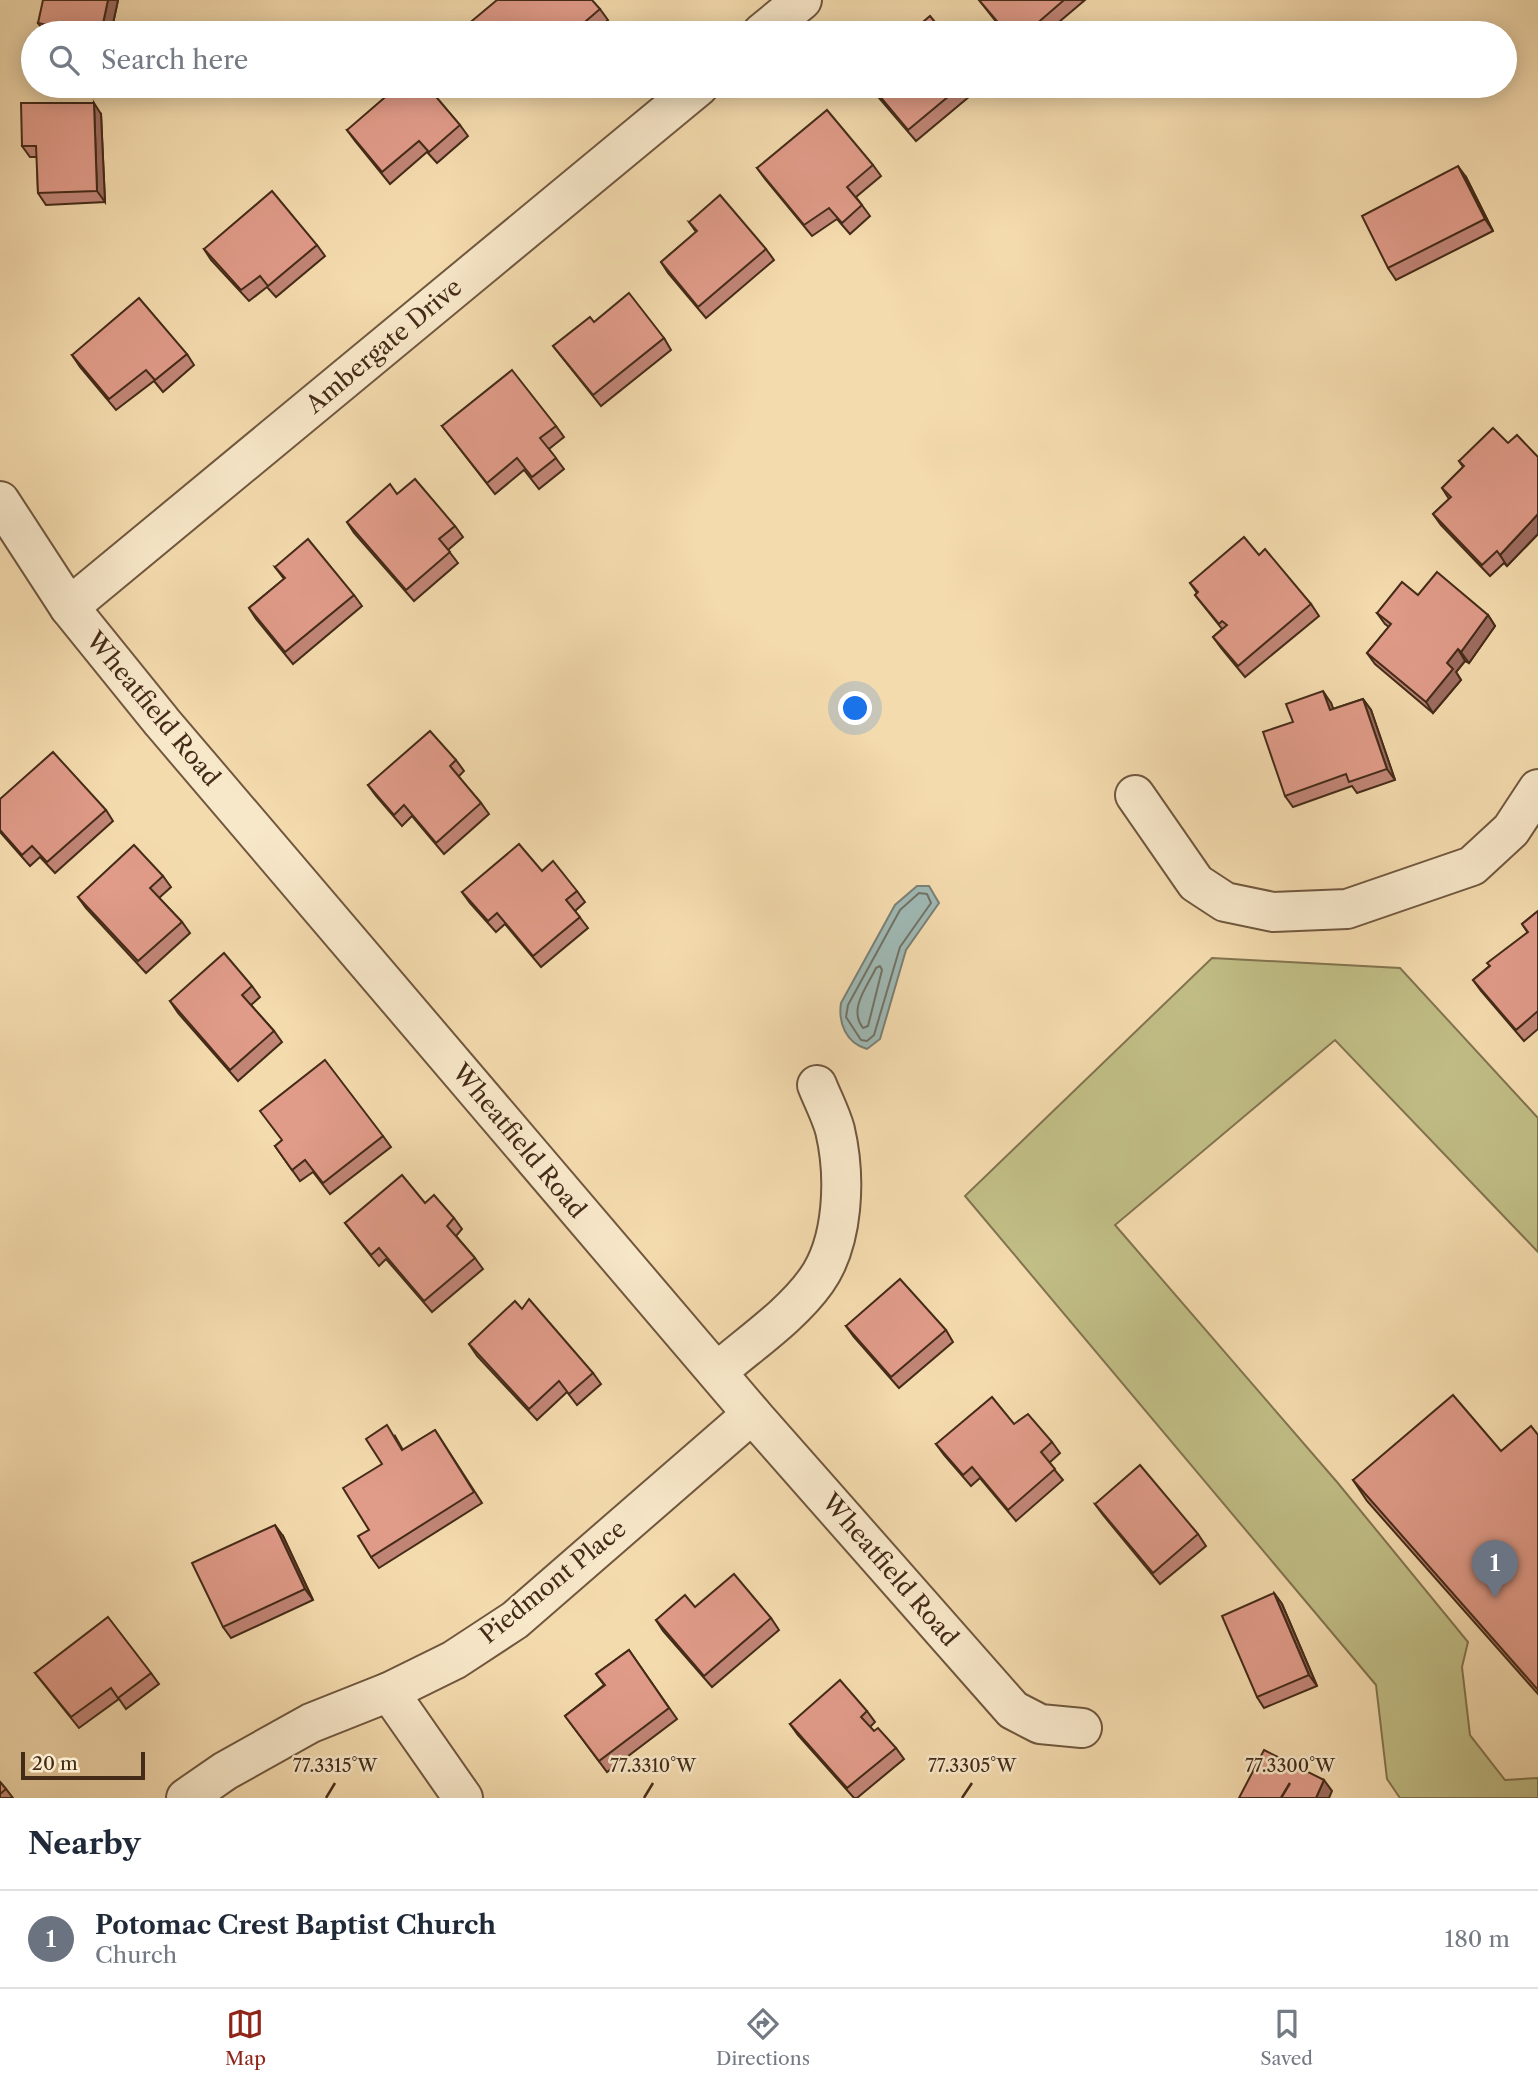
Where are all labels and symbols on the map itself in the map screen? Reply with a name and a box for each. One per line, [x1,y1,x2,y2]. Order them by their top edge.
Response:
street label: Ambergate Drive [299,272,467,420]
street label: Wheatfield Road [80,625,227,792]
your location [838,691,872,725]
street label: Wheatfield Road [446,1057,593,1224]
street label: Wheatfield Road [816,1487,965,1652]
street label: Piedmont Place [474,1514,632,1649]
pin: 1 [1472,1540,1518,1598]
scale bar [21,1749,145,1781]
text: 77.3315°W [293,1755,378,1777]
text: 77.3310°W [610,1755,697,1777]
text: 77.3305°W [928,1755,1017,1777]
text: 77.3300°W [1245,1755,1336,1777]

